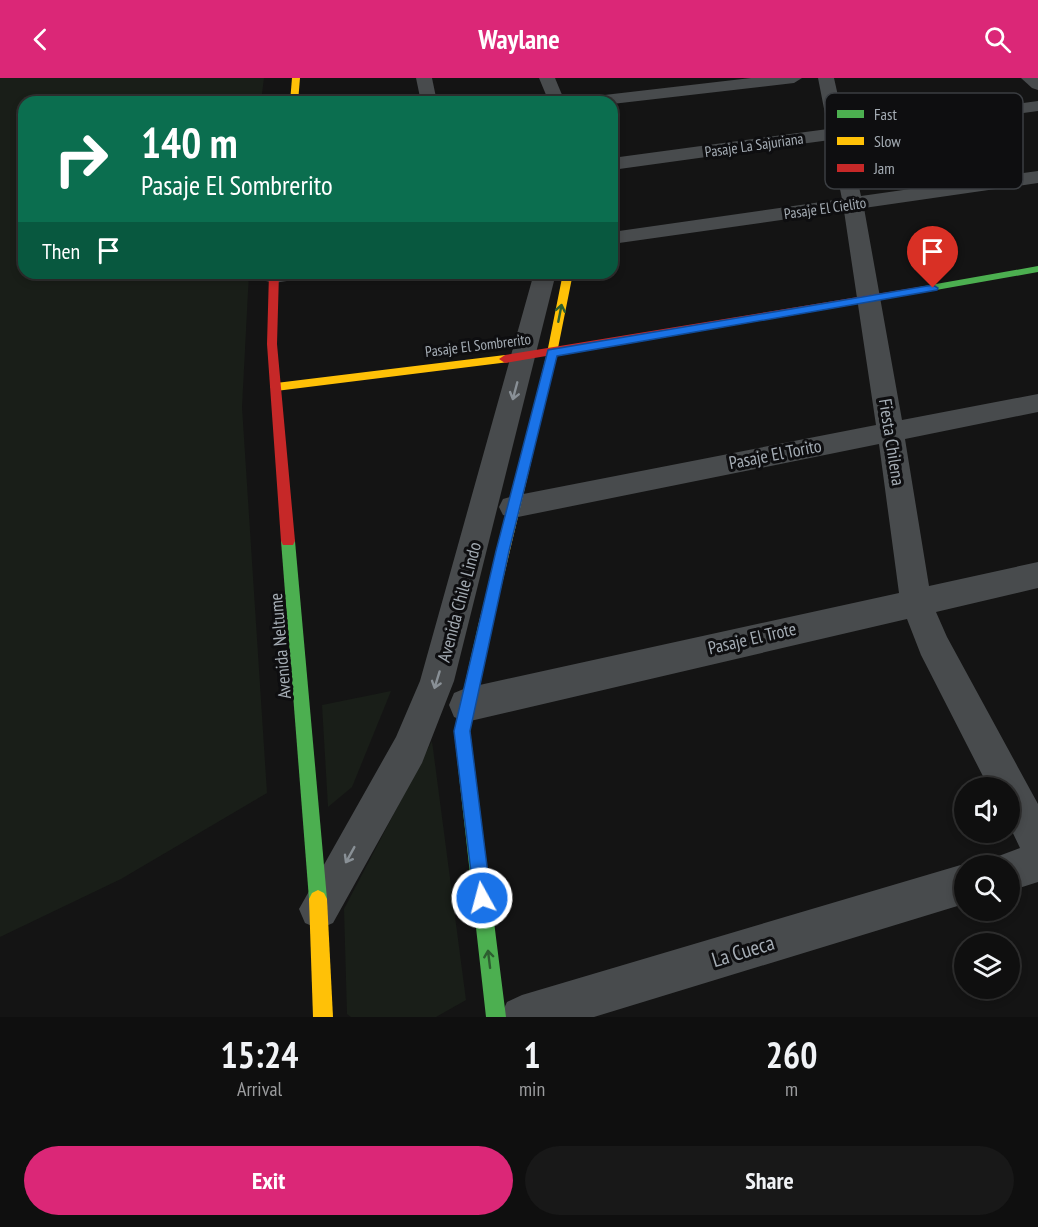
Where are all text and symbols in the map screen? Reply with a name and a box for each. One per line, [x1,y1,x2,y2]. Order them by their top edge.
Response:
text: Waylane [478,22,560,56]
icon: back [24,23,57,56]
icon: search [981,23,1014,56]
legend [825,93,1023,189]
text: Fast [874,104,897,124]
text: 140 m [141,115,238,170]
icon: right [42,120,120,198]
street label: Pasaje La Sajuriana [703,129,805,161]
text: Slow [874,131,901,151]
text: Jam [873,158,895,178]
text: Pasaje El Sombrerito [141,168,333,202]
street label: Pasaje El Cielito [783,193,867,223]
pin [907,226,958,288]
icon: arrive [92,234,125,267]
icon: arrive [916,235,949,268]
text: Then [42,237,80,265]
one-way arrow [555,304,566,323]
street label: Pasaje El Sombrerito [424,329,532,361]
one-way arrow [509,381,520,400]
street label: Fiesta Chilena [874,397,910,487]
street label: Pasaje El Torito [727,434,823,474]
street label: Avenida Chile Lindo [432,539,486,665]
street label: Avenida Neltume [264,592,296,700]
street label: Pasaje El Trote [706,617,798,659]
one-way arrow [431,670,442,689]
map controls [954,777,1020,999]
button: sound [954,777,1020,843]
one-way arrow [344,845,355,863]
button: search [954,855,1020,921]
position arrow [450,866,514,930]
street label: La Cueca [708,929,778,973]
button: layers [954,933,1020,999]
one-way arrow [483,949,494,969]
text: 15:24 [221,1031,298,1078]
text: 1 [523,1031,541,1078]
text: 260 [766,1031,817,1078]
text: Arrival [237,1076,282,1102]
text: min [519,1076,545,1102]
text: m [785,1076,798,1102]
button: Exit [24,1146,513,1215]
button: Share [525,1146,1014,1215]

